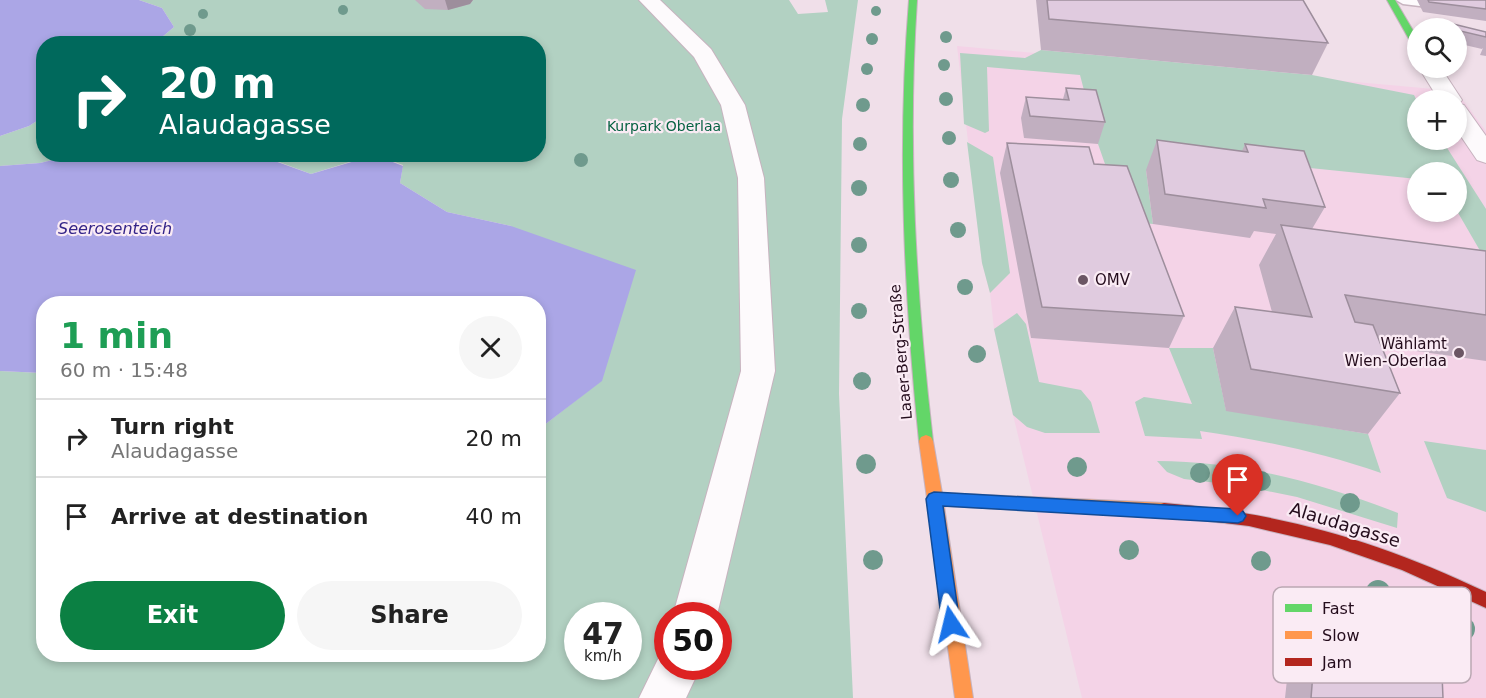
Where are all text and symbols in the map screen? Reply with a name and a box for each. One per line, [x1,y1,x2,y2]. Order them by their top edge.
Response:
map controls [1407,18,1467,222]
button: search [1407,18,1467,78]
text: 20 m [159,59,276,108]
icon: right [60,60,138,138]
button: + [1407,90,1467,150]
text: Alaudagasse [159,109,331,140]
park label: Kurpark Oberlaa [607,118,721,134]
button: − [1407,162,1467,222]
water label: Seerosenteich [58,219,172,238]
place label: OMV [1095,271,1131,289]
marker: OMV [1076,273,1090,287]
street label: Laaer-Berg-Straße [886,284,916,420]
text: 1 min [60,315,173,356]
button: close [459,316,522,379]
place label: Wählamt Wien-Oberlaa [1344,335,1447,370]
marker: Wählamt Wien-Oberlaa [1452,346,1466,360]
text: 60 m · 15:48 [60,358,188,382]
text: Turn right [111,414,234,439]
icon: right [60,422,93,455]
text: 20 m [466,426,522,451]
text: Alaudagasse [111,439,238,463]
pin [1212,454,1263,516]
icon: arrive [1221,463,1254,496]
street label: Alaudagasse [1287,498,1403,551]
icon: arrive [60,500,93,533]
text: Arrive at destination [111,504,368,529]
text: 40 m [466,504,522,529]
button: Exit [60,581,285,650]
button: Share [297,581,522,650]
legend [1273,587,1471,683]
position arrow [919,592,983,656]
text: Fast [1322,599,1354,618]
speed limit sign: 50 [654,602,732,680]
text: 47 [582,616,624,651]
text: Slow [1322,626,1359,645]
text: km/h [584,647,622,665]
text: Jam [1321,653,1352,672]

